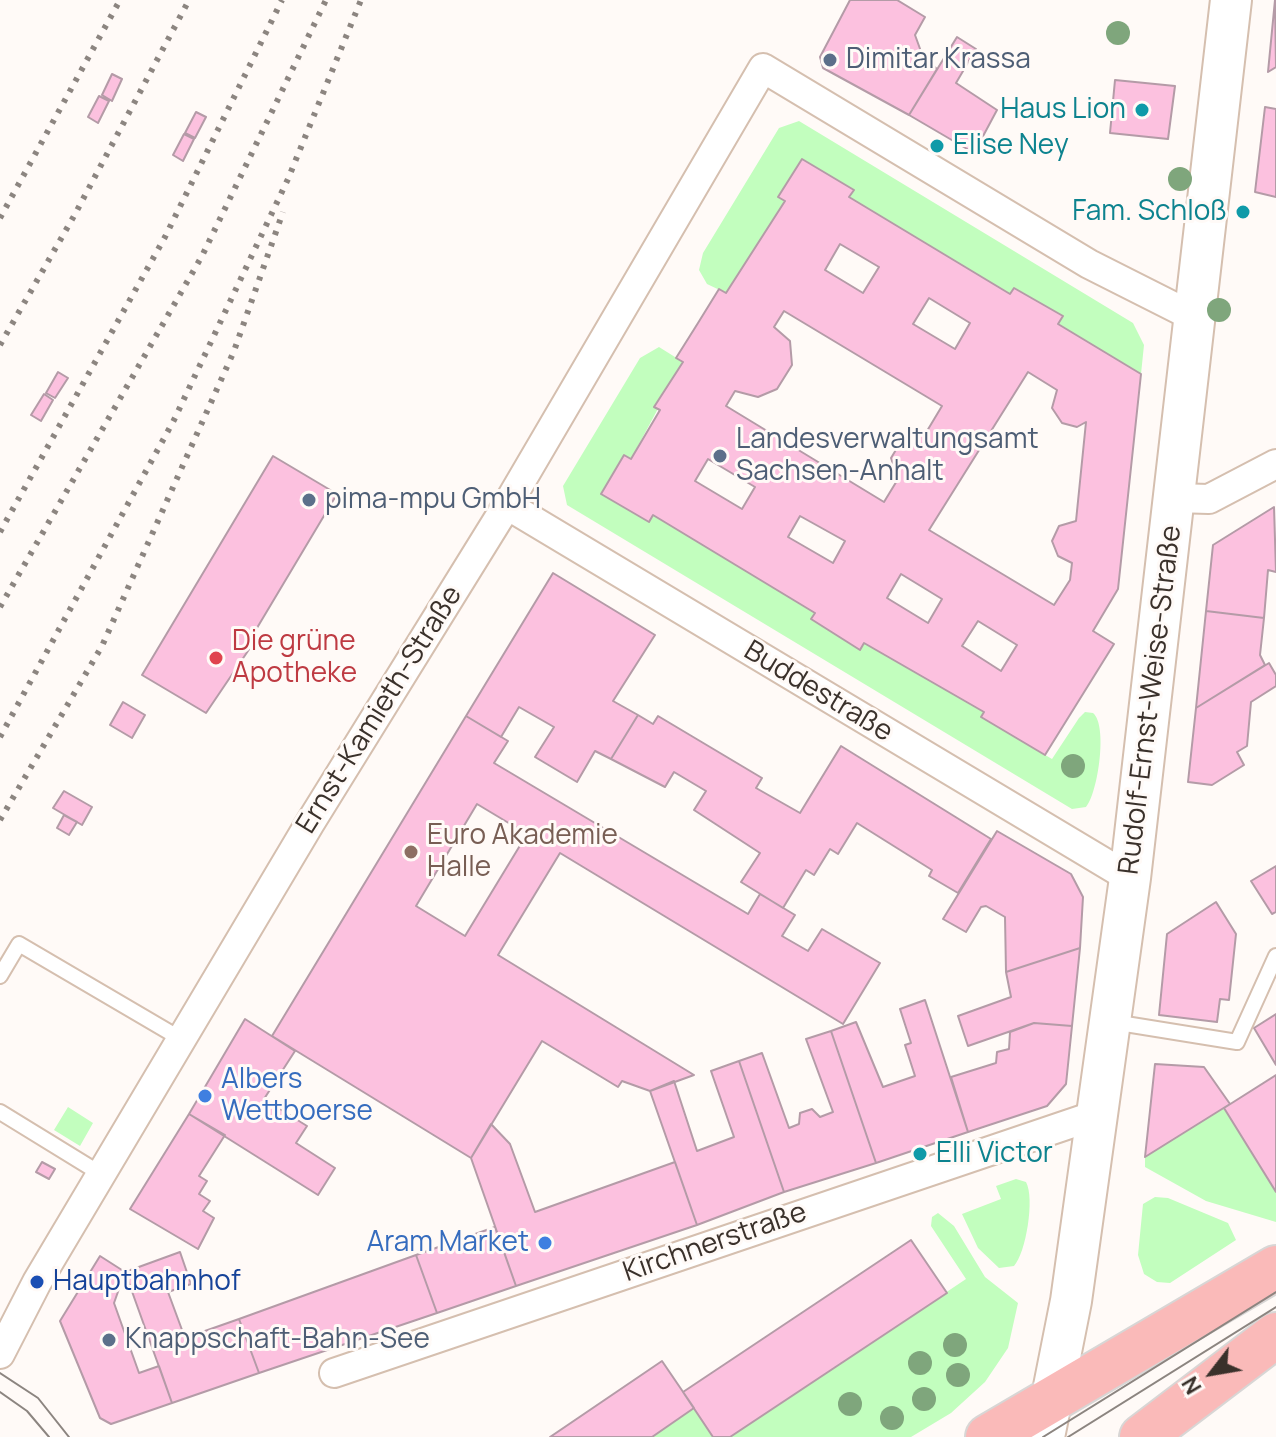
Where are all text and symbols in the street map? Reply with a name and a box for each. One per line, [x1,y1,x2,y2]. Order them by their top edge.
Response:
place label: Dimitar Krassa [846,43,1031,77]
marker: Dimitar Krassa [821,51,839,69]
place label: Haus Lion [1000,93,1126,127]
marker: Haus Lion [1133,101,1151,119]
place label: Elise Ney [953,129,1069,163]
marker: Elise Ney [928,137,946,155]
place label: Fam. Schloß [1072,195,1227,229]
marker: Fam. Schloß [1234,203,1252,221]
place label: Landesverwaltungsamt Sachsen-Anhalt [736,423,1039,489]
marker: Landesverwaltungsamt Sachsen-Anhalt [711,447,729,465]
place label: pima-mpu GmbH [325,483,541,517]
marker: pima-mpu GmbH [300,491,318,509]
street label: Rudolf-Ernst-Weise-Straße [1113,523,1189,877]
street label: Ernst-Kamieth-Straße [290,580,470,840]
place label: Die grüne Apotheke [232,625,357,691]
street label: Buddestraße [738,634,898,750]
marker: Die grüne Apotheke [207,649,225,667]
place label: Euro Akademie Halle [427,819,618,885]
marker: Euro Akademie Halle [402,843,420,861]
place label: Albers Wettboerse [221,1063,373,1129]
marker: Albers Wettboerse [196,1087,214,1105]
place label: Elli Victor [936,1137,1053,1171]
marker: Elli Victor [911,1145,929,1163]
street label: Kirchnerstraße [619,1196,811,1290]
place label: Aram Market [366,1226,529,1260]
marker: Aram Market [536,1234,554,1252]
place label: Hauptbahnhof [53,1265,241,1299]
marker: Hauptbahnhof [28,1273,46,1291]
place label: Knappschaft-Bahn-See [125,1323,430,1357]
marker: Knappschaft-Bahn-See [100,1331,118,1349]
north arrow [1172,1333,1252,1413]
text: N [1175,1371,1208,1400]

